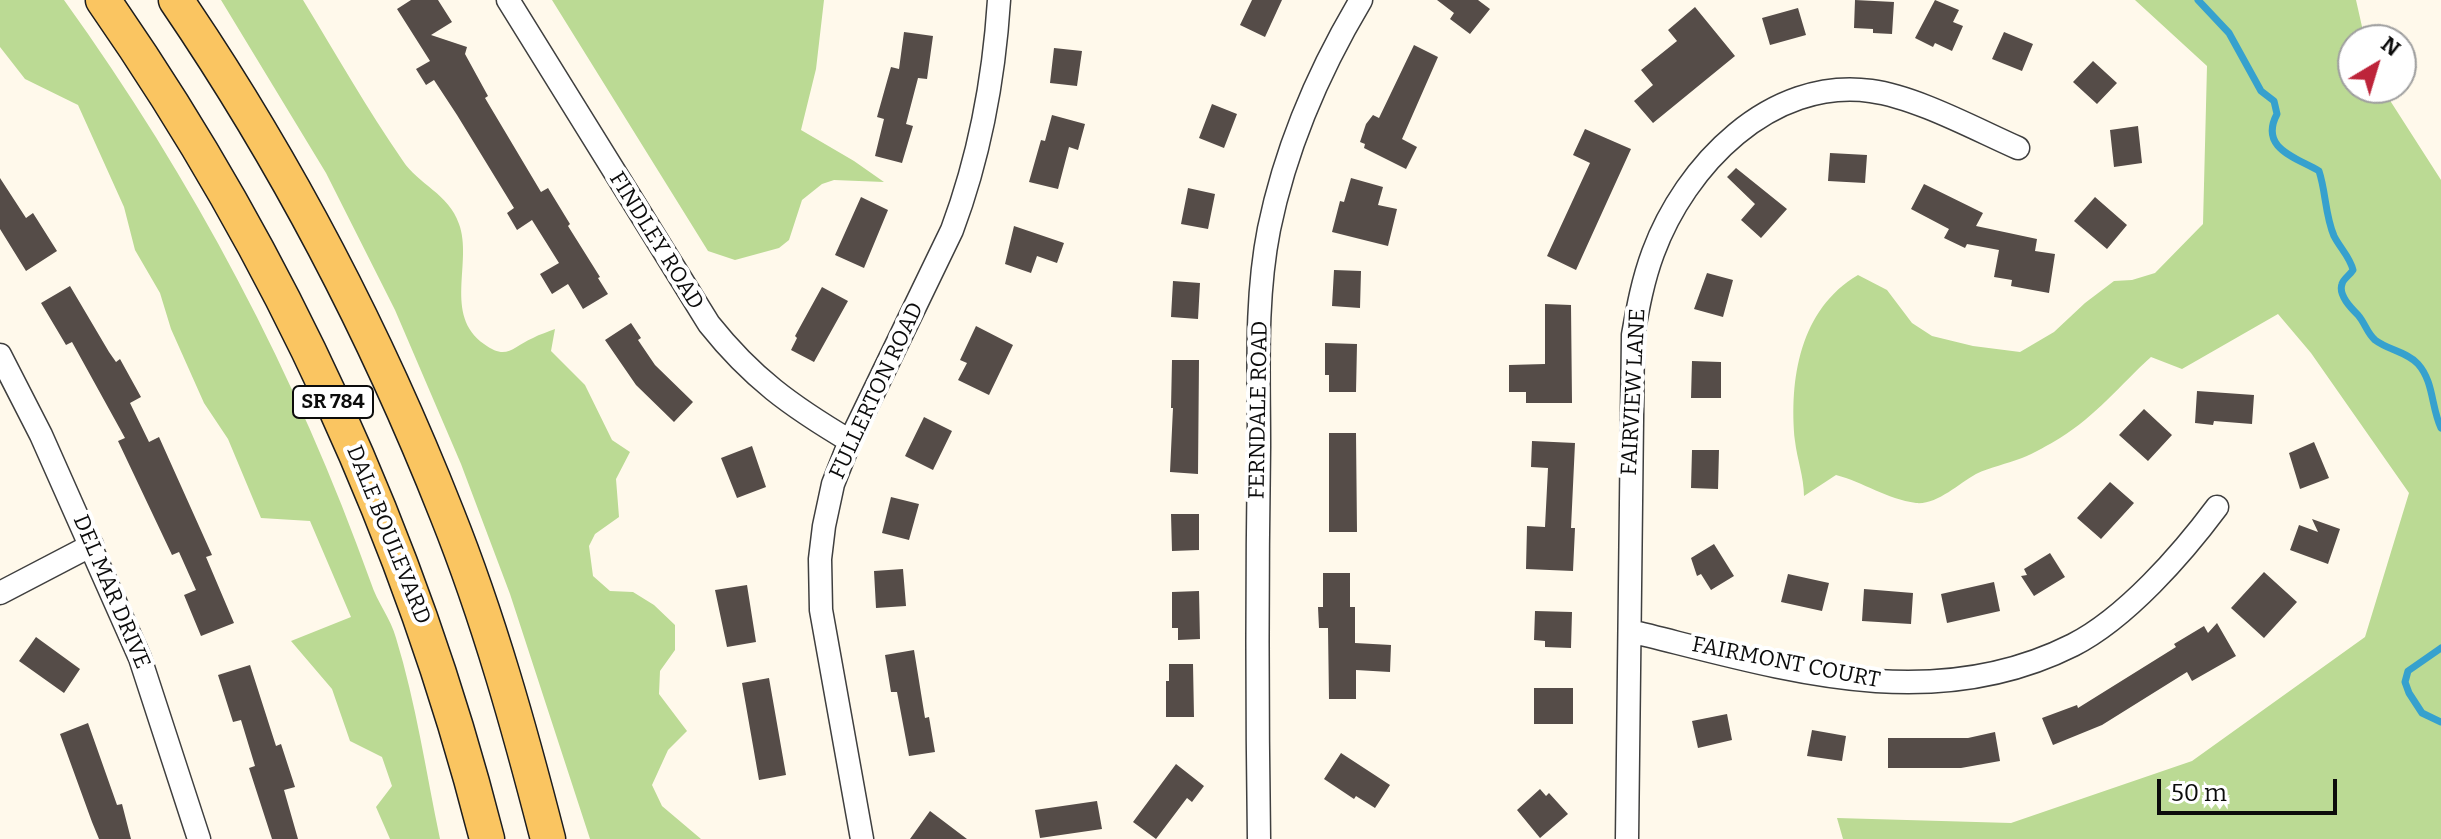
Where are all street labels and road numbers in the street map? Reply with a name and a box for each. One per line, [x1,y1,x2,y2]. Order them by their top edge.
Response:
street label: FINDLEY ROAD [603,167,709,315]
street label: FULLERTON ROAD [825,299,929,483]
street label: FAIRVIEW LANE [1616,308,1652,476]
street label: FERNDALE ROAD [1244,321,1274,499]
road number: SR 784 [293,386,373,418]
street label: DALE BOULEVARD [340,442,436,628]
street label: DEL MAR DRIVE [67,511,155,673]
street label: FAIRMONT COURT [1690,632,1882,694]

